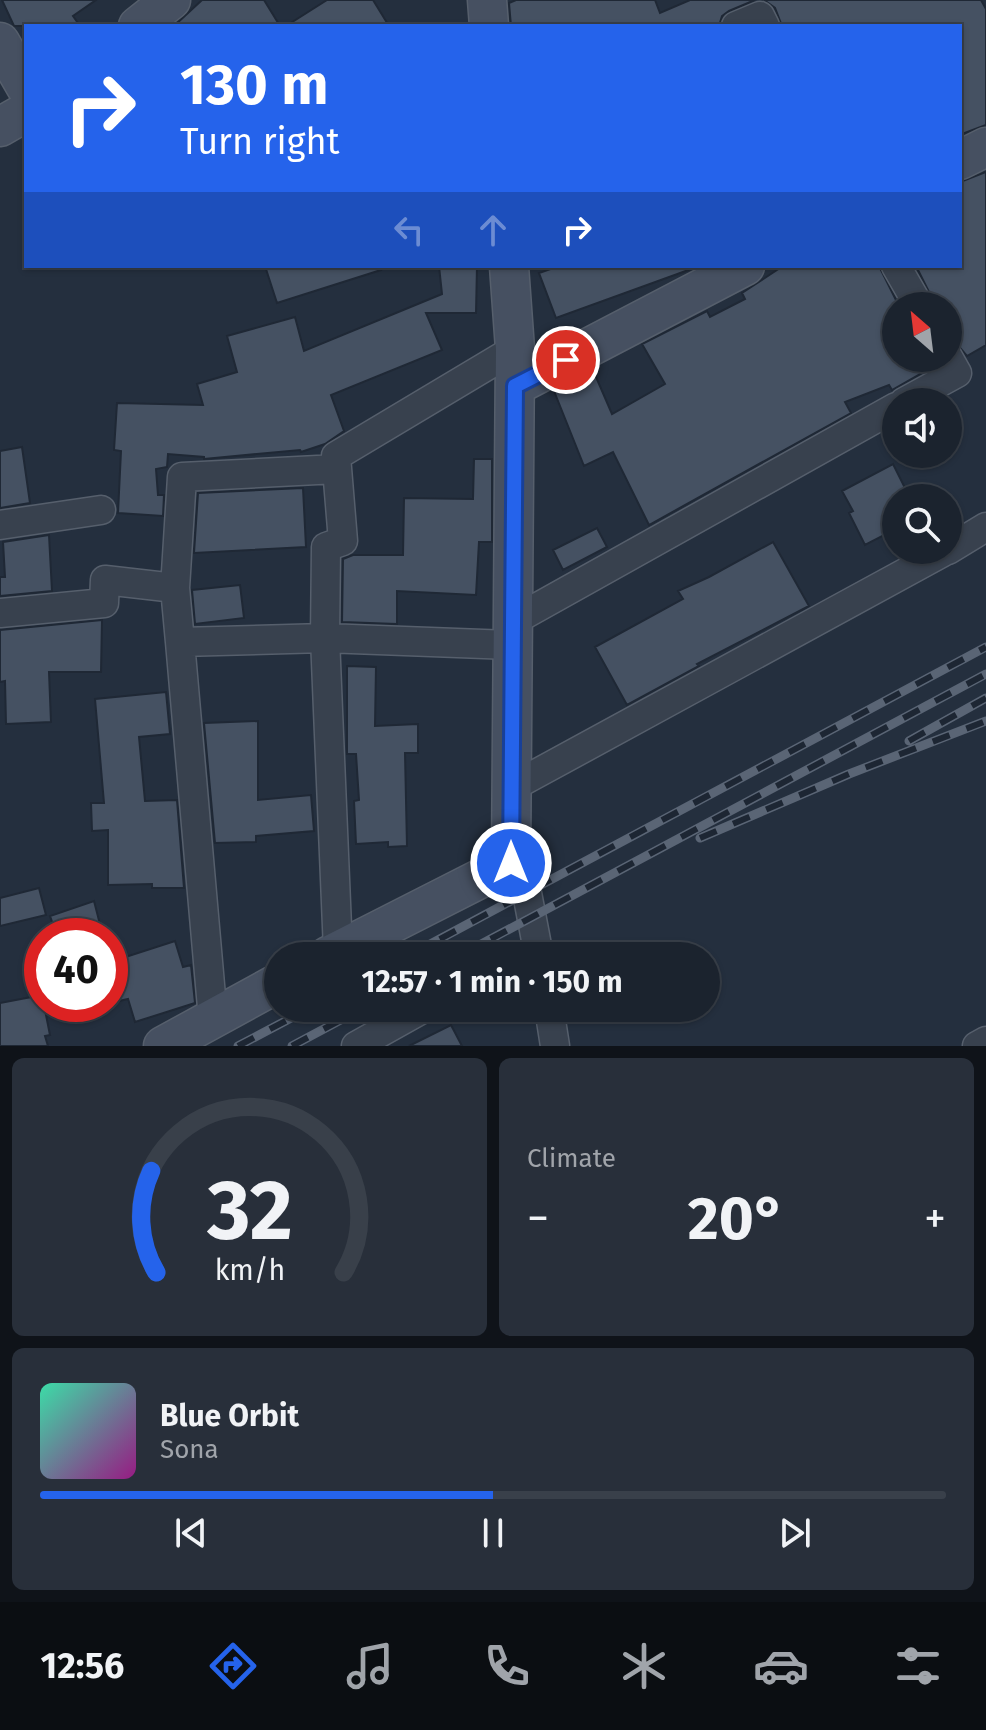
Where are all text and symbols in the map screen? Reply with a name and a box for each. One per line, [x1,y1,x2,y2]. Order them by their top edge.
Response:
text: 130 m [180,52,328,119]
icon: right [48,56,152,160]
text: Turn right [180,120,340,164]
icon: left [387,208,431,252]
icon: ahead [471,208,515,252]
icon: right [555,208,599,252]
north arrow [882,292,962,372]
map controls [882,292,962,564]
pin [532,326,600,394]
icon: arrive [544,338,588,382]
button: sound [882,388,962,468]
button: search [882,484,962,564]
position arrow [469,821,553,905]
speed limit sign: 40 [24,918,128,1022]
text: 12:57 · 1 min · 150 m [361,964,623,1000]
text: Climate [527,1143,616,1174]
text: 32 [206,1161,292,1261]
text: 20° [688,1183,785,1255]
text: − [527,1192,549,1245]
text: + [924,1192,946,1245]
text: km/h [214,1253,285,1288]
text: Blue Orbit [160,1398,299,1434]
text: Sona [160,1434,219,1465]
icon: previous [169,1511,213,1555]
icon: pause [471,1511,515,1555]
icon: next [773,1511,817,1555]
icon: directions [205,1638,261,1694]
icon: music [342,1638,398,1694]
icon: phone [479,1638,535,1694]
icon: climate [616,1638,672,1694]
icon: car [753,1638,809,1694]
icon: filters [890,1638,946,1694]
text: 12:56 [40,1644,124,1688]

